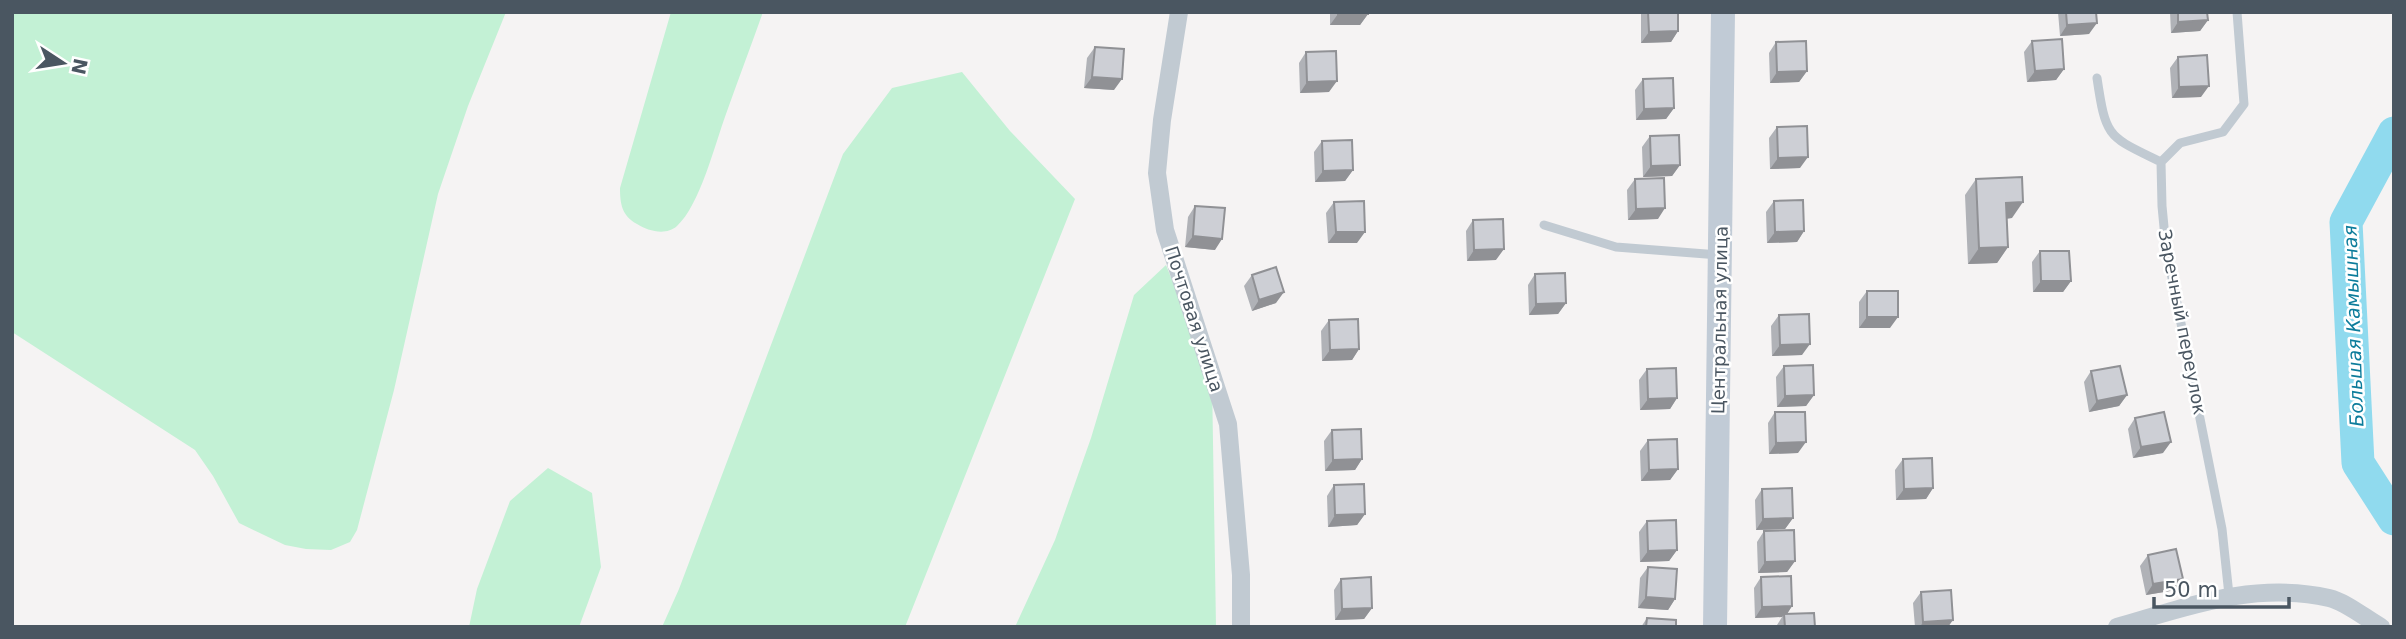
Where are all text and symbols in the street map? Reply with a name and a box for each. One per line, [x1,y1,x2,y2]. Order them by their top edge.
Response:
north arrow [28,28,98,98]
text: N [67,56,92,77]
water label: Большая Камышная [2338,225,2368,427]
street label: Центральная улица [1707,226,1732,414]
street label: Заречный переулок [2154,227,2211,417]
street label: Почтовая улица [1161,243,1228,394]
scale bar [2154,566,2289,610]
text: 50 m [2164,578,2218,602]

